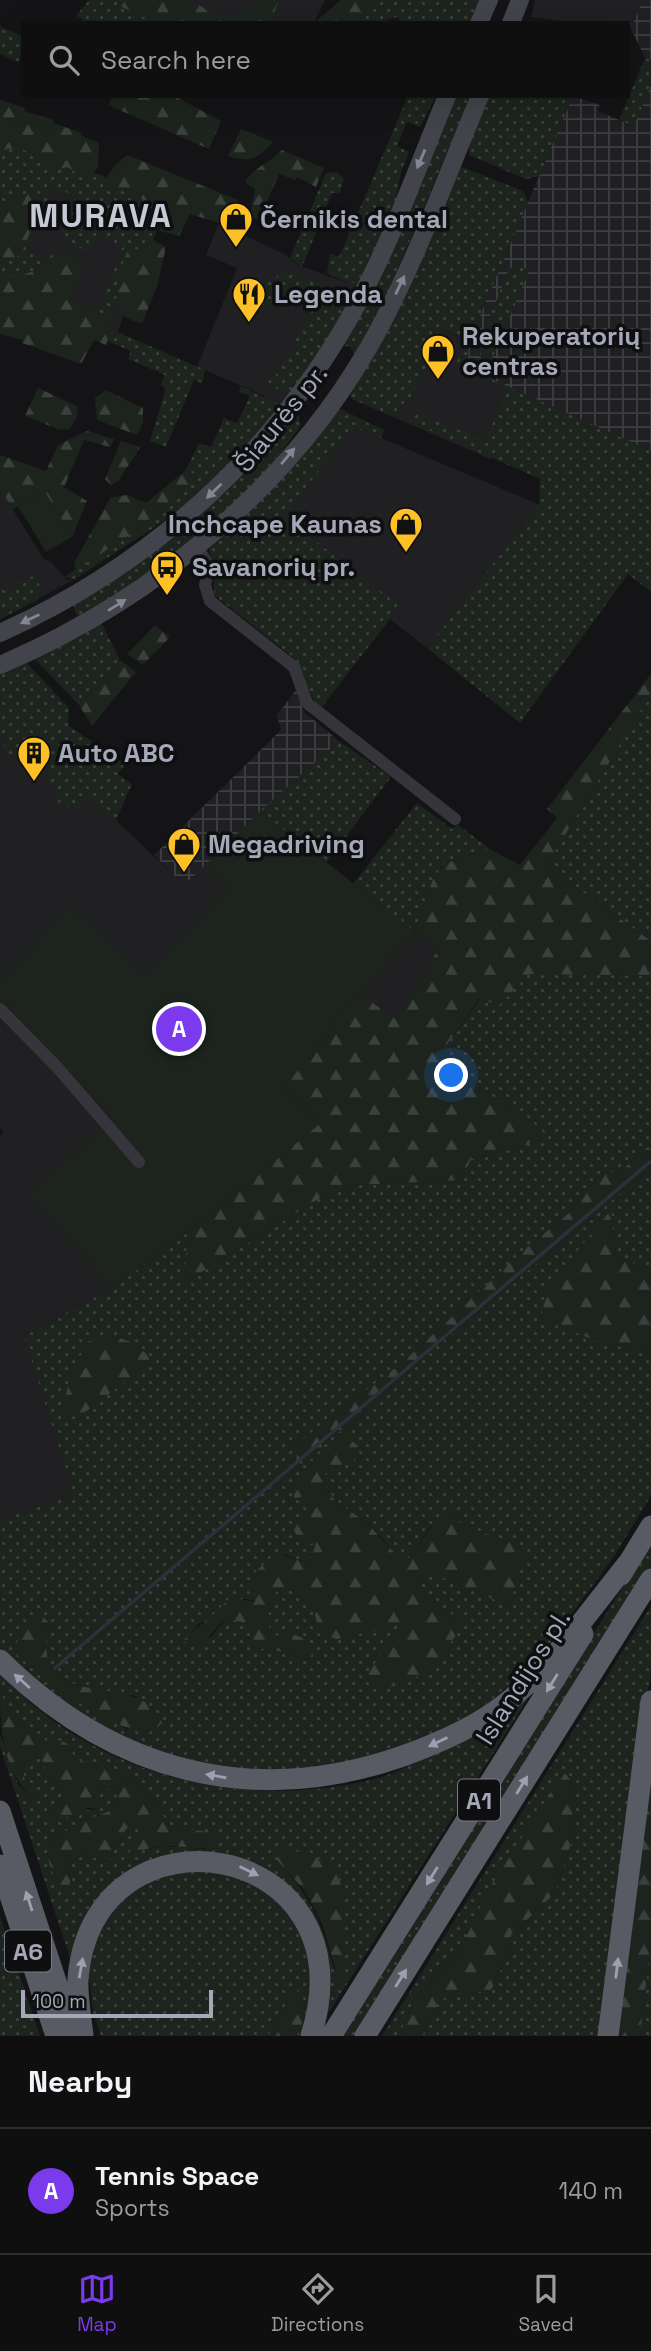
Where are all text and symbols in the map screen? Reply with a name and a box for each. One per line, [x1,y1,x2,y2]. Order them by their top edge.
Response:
search box [21,21,630,98]
icon: search [45,41,83,79]
text: Search here [101,43,251,77]
one-way arrow [415,149,427,169]
district label: MURAVA [29,195,173,237]
shop icon: Černikis dental [217,200,255,249]
place label: Černikis dental [260,202,448,236]
restaurant icon: Legenda [230,275,268,324]
one-way arrow [394,275,405,295]
place label: Legenda [274,277,382,311]
place label: Rekuperatorių centras [462,319,640,383]
shop icon: Rekuperatorių centras [419,332,457,381]
street label: Šiaurės pr. [227,357,335,479]
one-way arrow [281,448,296,466]
one-way arrow [206,483,223,499]
shop icon: Inchcape Kaunas [387,505,425,554]
place label: Inchcape Kaunas [168,507,382,541]
bus stop icon: Savanorių pr. [148,548,186,597]
place label: Savanorių pr. [192,550,355,584]
one-way arrow [108,598,127,611]
one-way arrow [20,614,40,625]
building icon: Auto ABC [15,734,53,783]
place label: Auto ABC [58,736,175,770]
shop icon: Megadriving [165,825,203,874]
place label: Megadriving [208,827,365,861]
pin: A [156,1003,202,1055]
your location [434,1058,468,1092]
street label: Islandijos pl. [468,1603,578,1751]
one-way arrow [13,1673,31,1689]
one-way arrow [546,1674,559,1693]
one-way arrow [428,1736,448,1747]
one-way arrow [205,1770,227,1781]
one-way arrow [516,1776,529,1795]
road number: A1 [458,1780,500,1821]
one-way arrow [239,1865,259,1877]
one-way arrow [425,1866,438,1886]
one-way arrow [24,1891,34,1912]
road number: A6 [5,1930,51,1972]
one-way arrow [75,1957,86,1979]
one-way arrow [611,1957,622,1979]
one-way arrow [395,1969,408,1988]
scale bar [21,1987,214,2019]
text: 100 m [32,1989,86,2014]
text: Nearby [28,2062,132,2101]
text: Tennis Space [95,2159,259,2193]
text: A [44,2176,58,2206]
text: 140 m [559,2176,623,2206]
text: Sports [95,2193,170,2223]
tab: Map [77,2270,117,2337]
tab: Directions [271,2270,364,2337]
tab: Saved [518,2270,574,2337]

